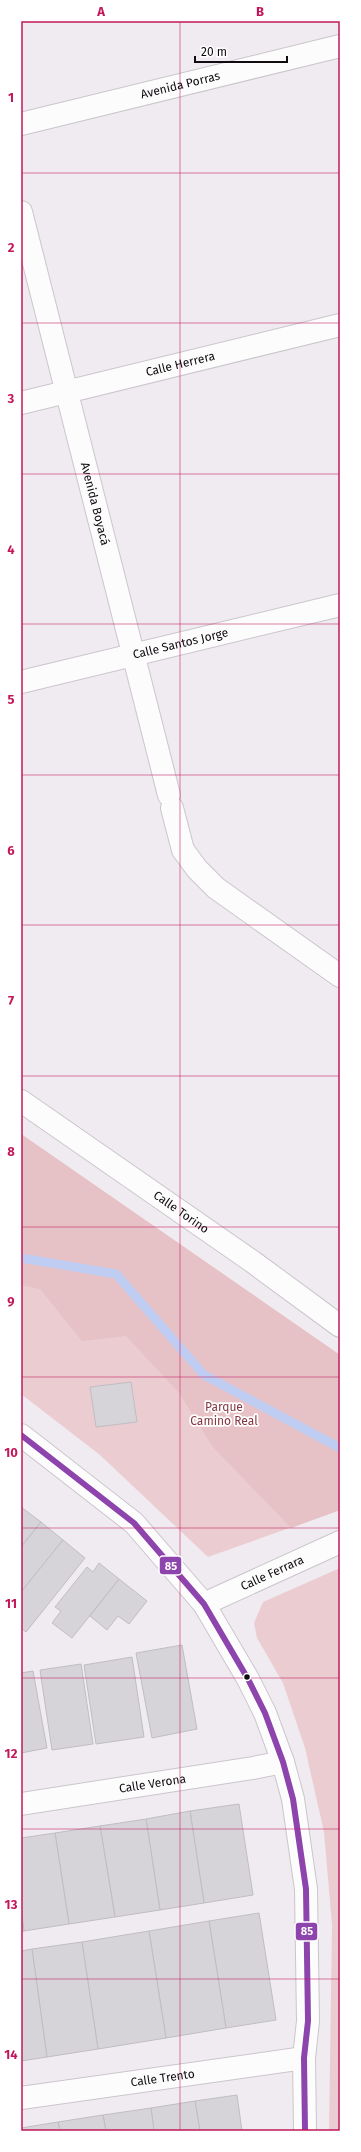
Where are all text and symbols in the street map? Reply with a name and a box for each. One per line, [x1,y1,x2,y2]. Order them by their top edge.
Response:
text: A [96,4,105,19]
text: B [256,4,264,19]
scale bar [195,38,287,64]
text: 20 m [201,45,227,59]
street label: Avenida Porras [139,69,222,101]
text: 1 [8,90,14,105]
text: 2 [8,240,15,255]
street label: Calle Herrera [144,349,216,379]
text: 3 [7,391,15,406]
street label: Avenida Boyacá [78,461,112,547]
text: 4 [7,542,15,557]
street label: Calle Santos Jorge [131,625,230,662]
text: 5 [8,692,15,707]
text: 6 [7,843,15,858]
text: 7 [8,993,14,1008]
text: 8 [7,1144,15,1159]
street label: Calle Torino [151,1188,212,1236]
text: 9 [7,1294,15,1309]
park label: Parque Camino Real [190,1400,258,1428]
text: 10 [4,1445,18,1460]
street label: Calle Ferrara [238,1552,306,1593]
line badge: 85 [159,1556,182,1575]
text: 85 [165,1560,177,1573]
text: 11 [5,1596,17,1611]
unlabelled marker [242,1672,252,1682]
text: 12 [5,1746,18,1761]
street label: Calle Verona [118,1772,187,1796]
text: 13 [5,1897,18,1912]
line badge: 85 [295,1922,318,1941]
text: 85 [301,1925,313,1938]
text: 14 [4,2047,18,2062]
street label: Calle Trento [130,2067,196,2089]

